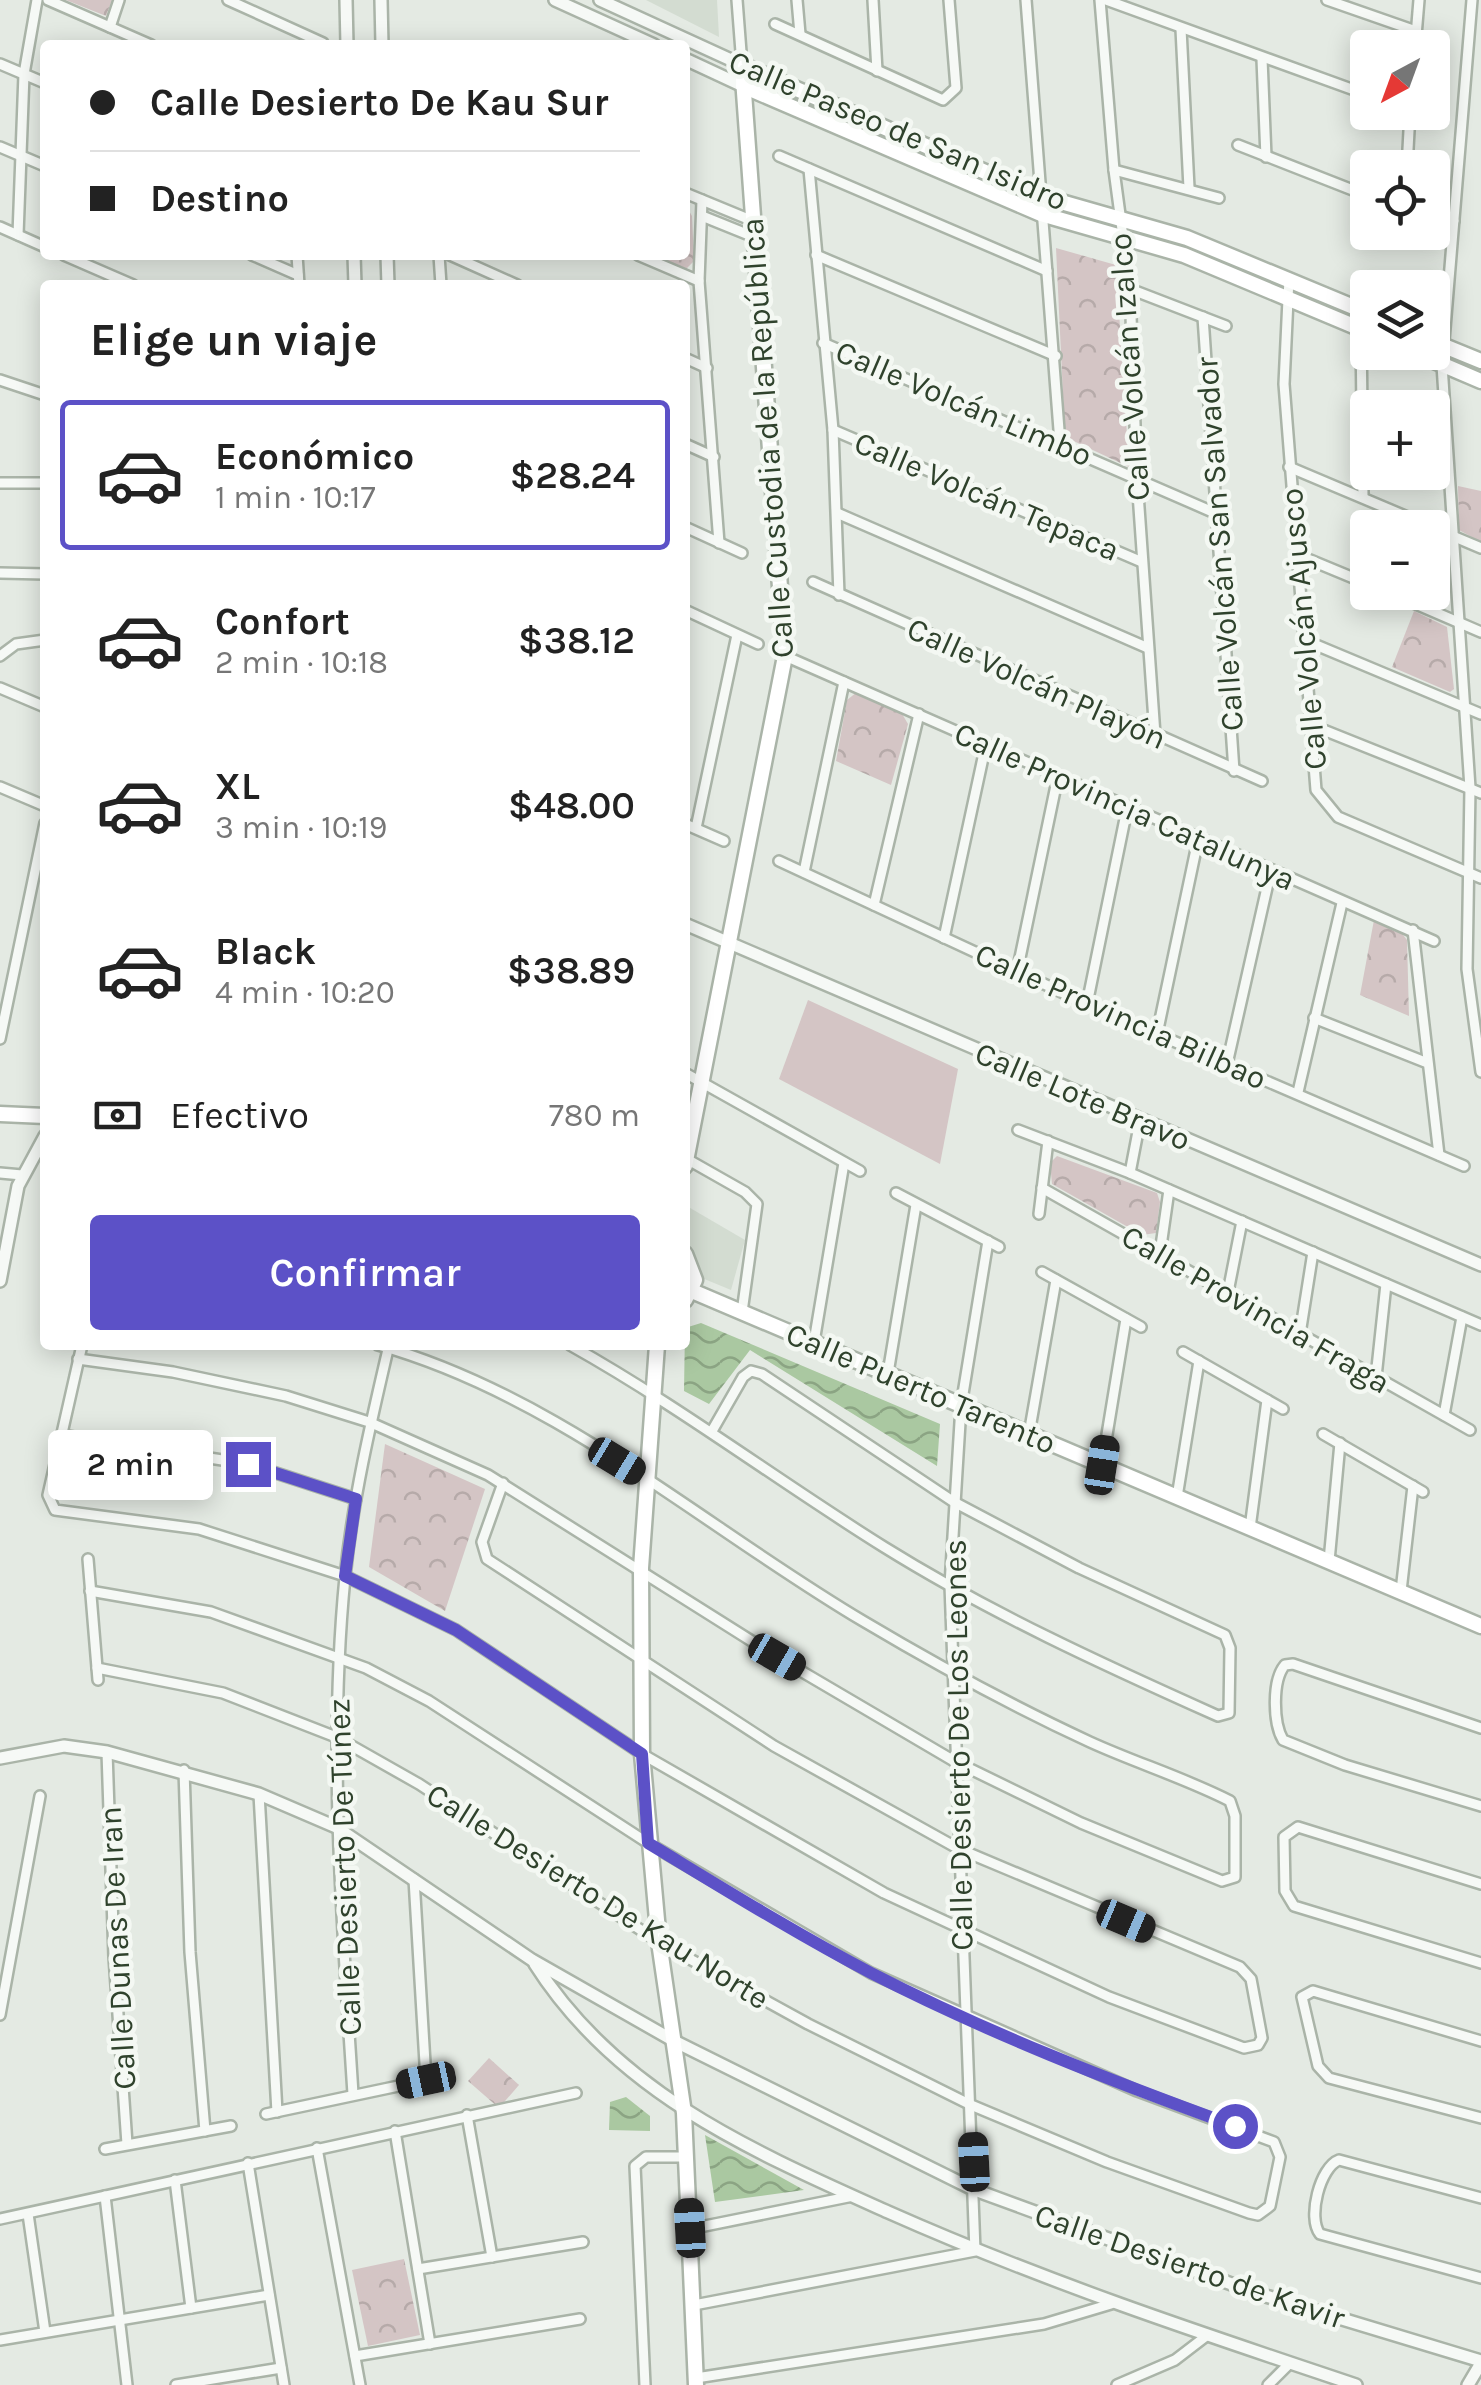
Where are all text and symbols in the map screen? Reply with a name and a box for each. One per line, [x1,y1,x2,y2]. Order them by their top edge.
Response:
north arrow [1350,30,1450,130]
map controls [1350,30,1450,610]
street label: Calle Paseo de San Isidro [723,43,1072,218]
text: Calle Desierto De Kau Sur [150,80,608,125]
button: locate [1350,150,1450,250]
text: Destino [150,176,289,221]
street label: Calle Custodia de la República [734,217,801,659]
street label: Calle Volcán Izalco [1102,232,1157,502]
button: layers [1350,270,1450,370]
text: Elige un viaje [90,314,377,366]
street label: Calle Volcán Limbo [830,333,1097,474]
street label: Calle Volcán San Salvador [1188,355,1251,732]
button: + [1350,390,1450,490]
street label: Calle Volcán Tepaca [849,424,1125,569]
icon: car [95,430,185,520]
text: Económico [215,434,414,479]
text: $28.24 [510,453,635,498]
text: 1 min · 10:17 [215,479,375,516]
street label: Calle Volcán Ajusco [1273,487,1334,771]
button: − [1350,510,1450,610]
icon: car [95,595,185,685]
text: Confort [215,599,350,644]
street label: Calle Volcán Playón [902,610,1172,757]
text: $38.12 [518,618,635,663]
text: 2 min · 10:18 [215,644,388,681]
street label: Calle Provincia Catalunya [949,714,1301,898]
icon: car [95,760,185,850]
text: XL [215,764,260,809]
text: $48.00 [508,783,635,828]
text: 3 min · 10:19 [215,809,387,846]
icon: car [95,925,185,1015]
text: Black [215,929,316,974]
street label: Calle Provincia Bilbao [970,936,1272,1097]
text: $38.89 [507,948,635,993]
text: 4 min · 10:20 [215,974,395,1011]
street label: Calle Lote Bravo [970,1034,1196,1158]
icon: cash [90,1088,145,1143]
text: Efectivo [170,1093,309,1138]
text: 780 m [549,1097,640,1134]
button: Confirmar [90,1215,640,1330]
street label: Calle Provincia Fraga [1115,1217,1397,1401]
street label: Calle Puerto Tarento [781,1315,1061,1462]
callout: 2 min [48,1429,213,1499]
car [584,1433,650,1489]
car [1082,1433,1122,1497]
route end [226,1442,271,1487]
text: 2 min [87,1446,174,1483]
street label: Calle Desierto De Los Leones [936,1539,981,1951]
car [744,1629,810,1685]
street label: Calle Desierto De Túnez [320,1698,369,2036]
street label: Calle Desierto De Kau Norte [420,1776,776,2017]
street label: Calle Dunas De Iran [92,1805,143,2091]
car [1093,1895,1159,1947]
car [394,2059,458,2101]
route start [1213,2104,1258,2149]
car [957,2131,991,2193]
street label: Calle Desierto de Kavir [1030,2196,1350,2337]
car [673,2197,707,2259]

